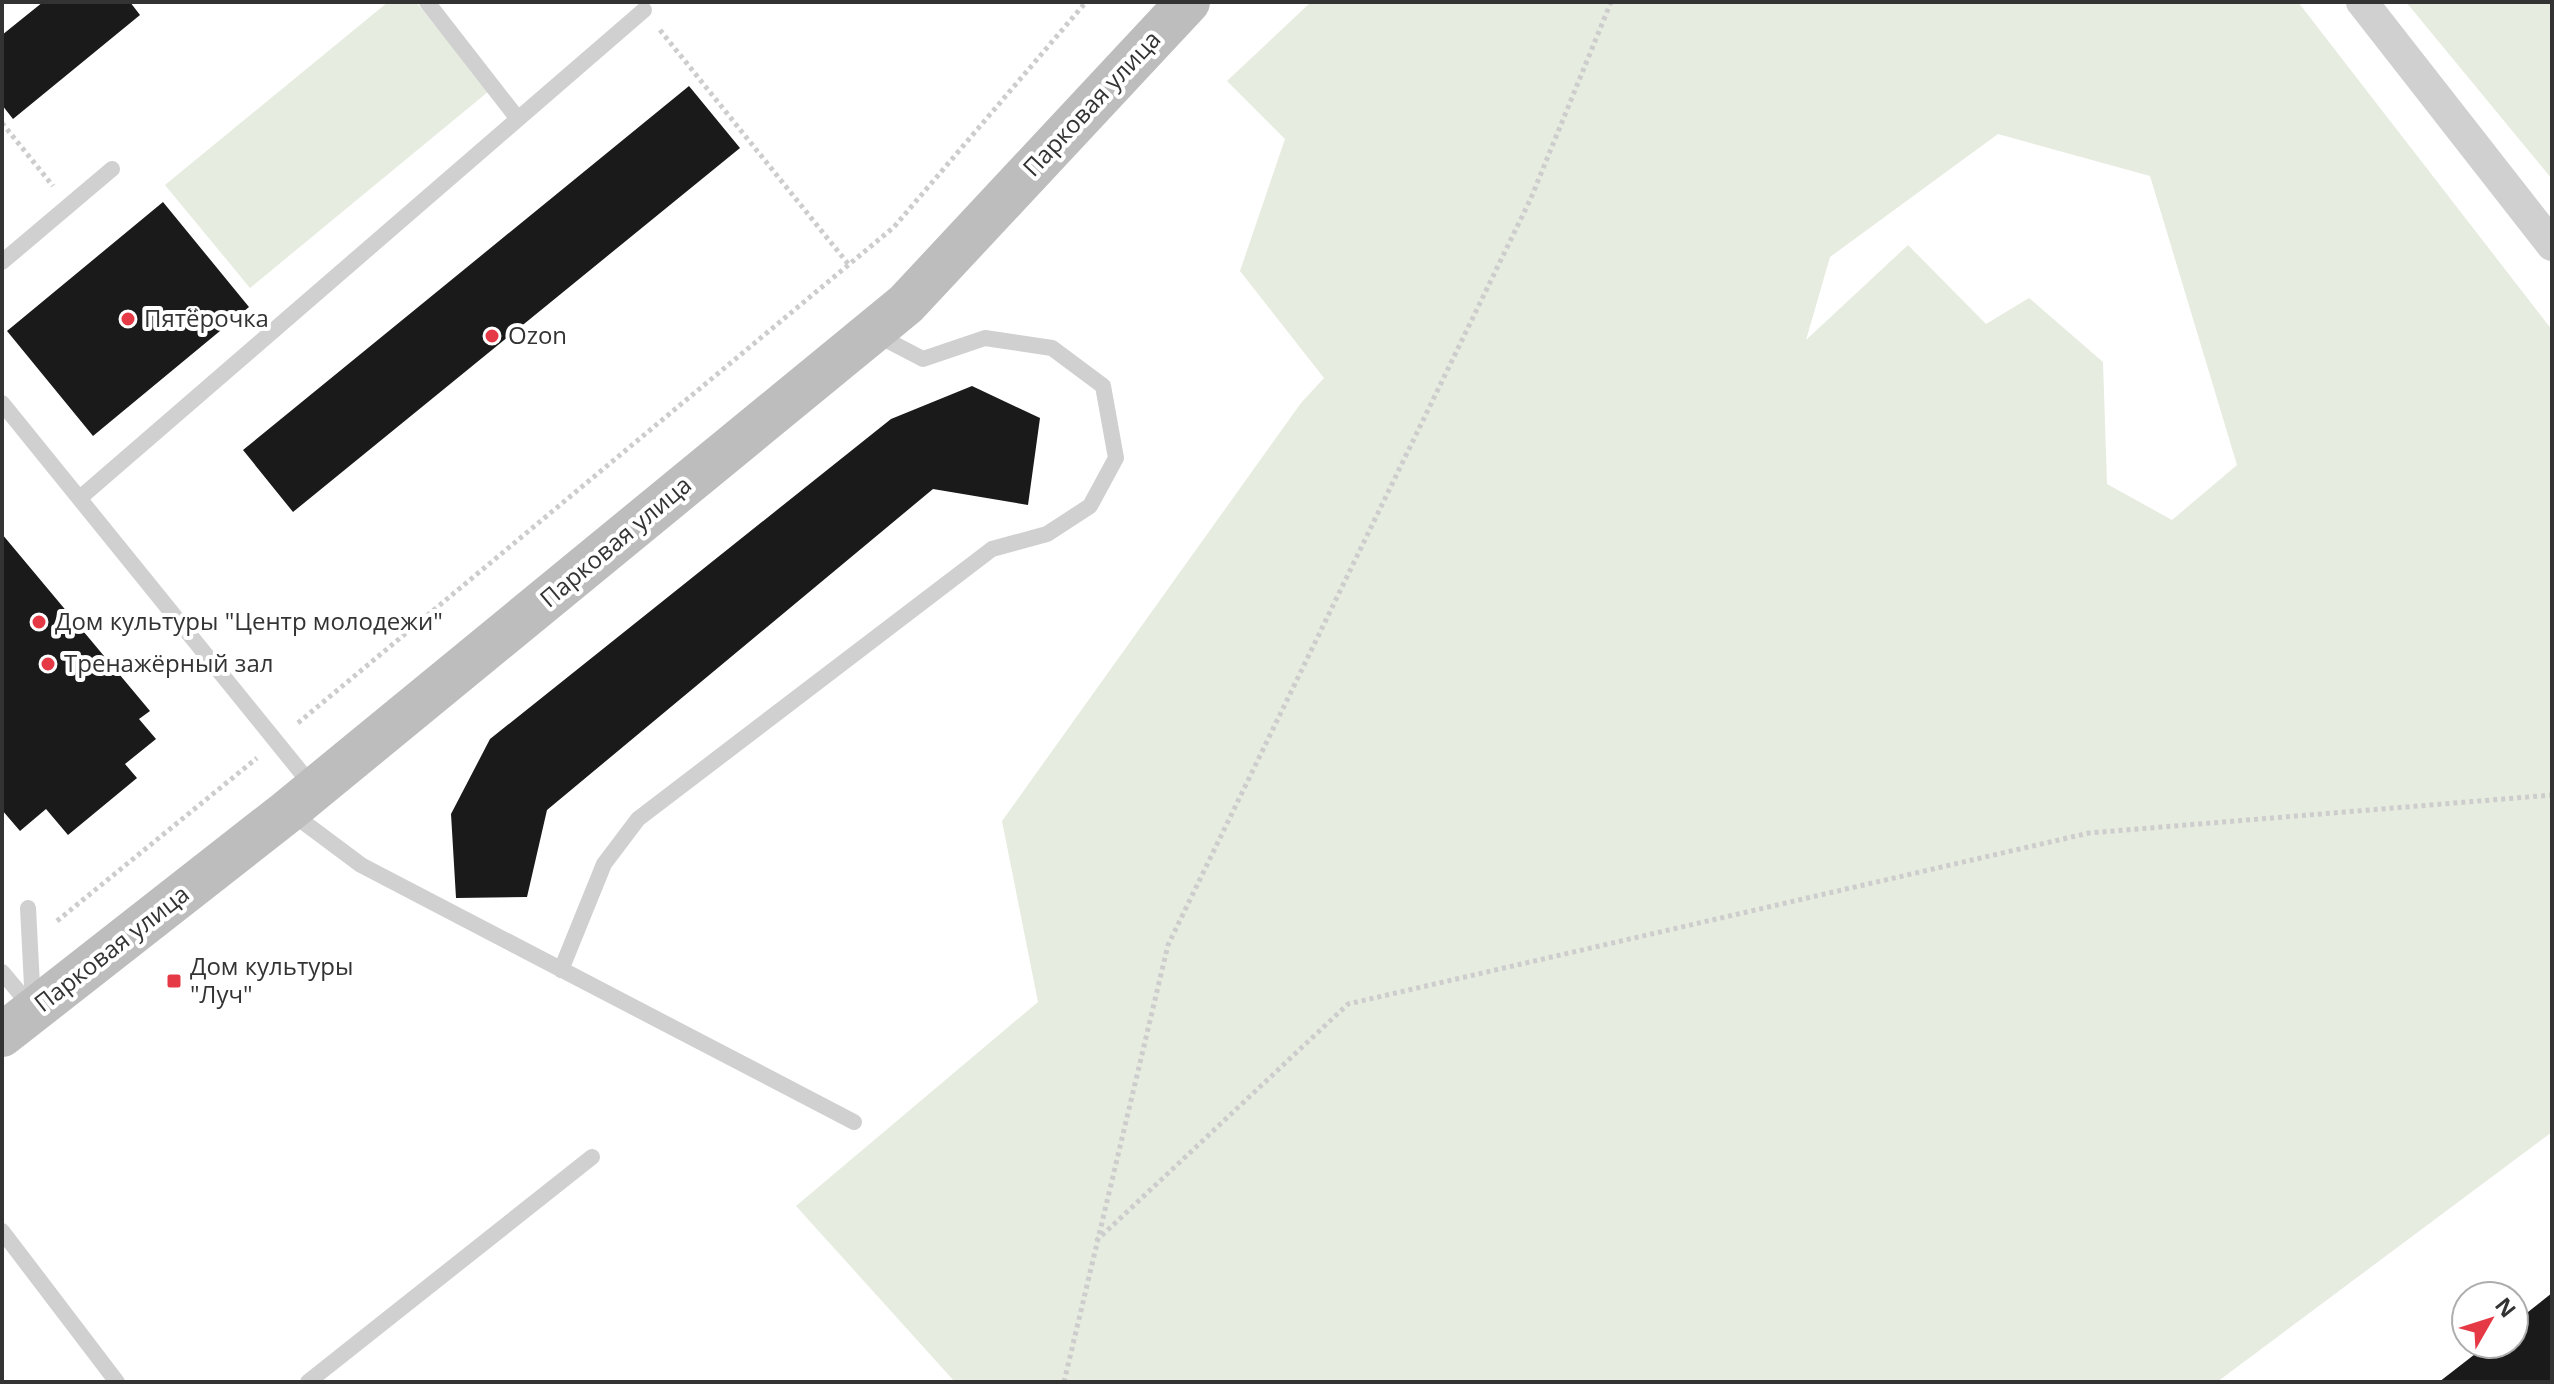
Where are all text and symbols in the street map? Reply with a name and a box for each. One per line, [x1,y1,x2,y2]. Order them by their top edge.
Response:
street label: Парковая улица [1015,23,1167,183]
place label: Пятёрочка [144,301,269,334]
marker: Пятёрочка [119,310,137,328]
place label: Ozon [508,318,567,351]
marker: Ozon [483,327,501,345]
street label: Парковая улица [532,468,698,614]
place label: Дом культуры "Центр молодежи" [55,604,443,637]
marker: Дом культуры "Центр молодежи" [30,613,48,631]
place label: Тренажёрный зал [64,646,273,679]
marker: Тренажёрный зал [39,655,57,673]
street label: Парковая улица [27,877,195,1019]
place label: Дом культуры "Луч" [190,949,353,1010]
marker: Дом культуры "Луч" [165,972,183,990]
north arrow [2450,1280,2530,1360]
text: N [2489,1290,2524,1323]

